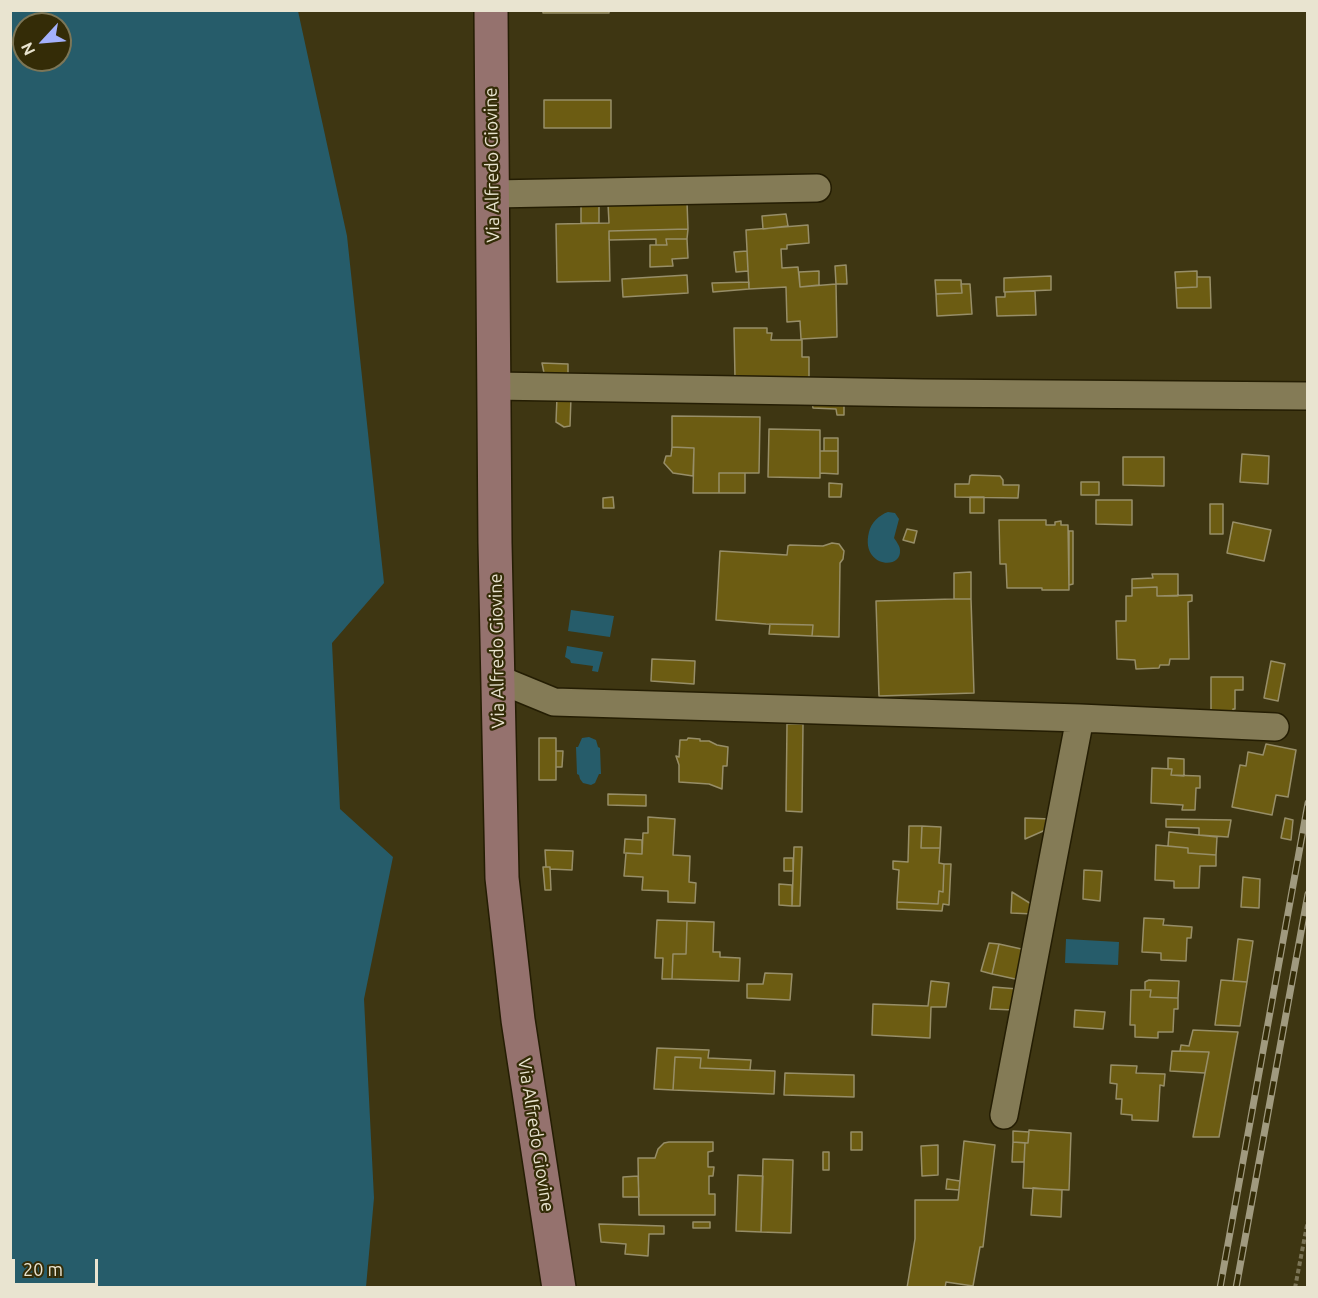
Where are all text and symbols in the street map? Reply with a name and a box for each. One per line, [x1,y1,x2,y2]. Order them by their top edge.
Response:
north arrow [12,12,72,72]
text: N [17,40,38,58]
street label: Via Alfredo Giovine [480,87,504,243]
street label: Via Alfredo Giovine [485,573,509,729]
street label: Via Alfredo Giovine [513,1057,559,1213]
scale bar [15,1247,100,1285]
text: 20 m [23,1259,63,1279]

